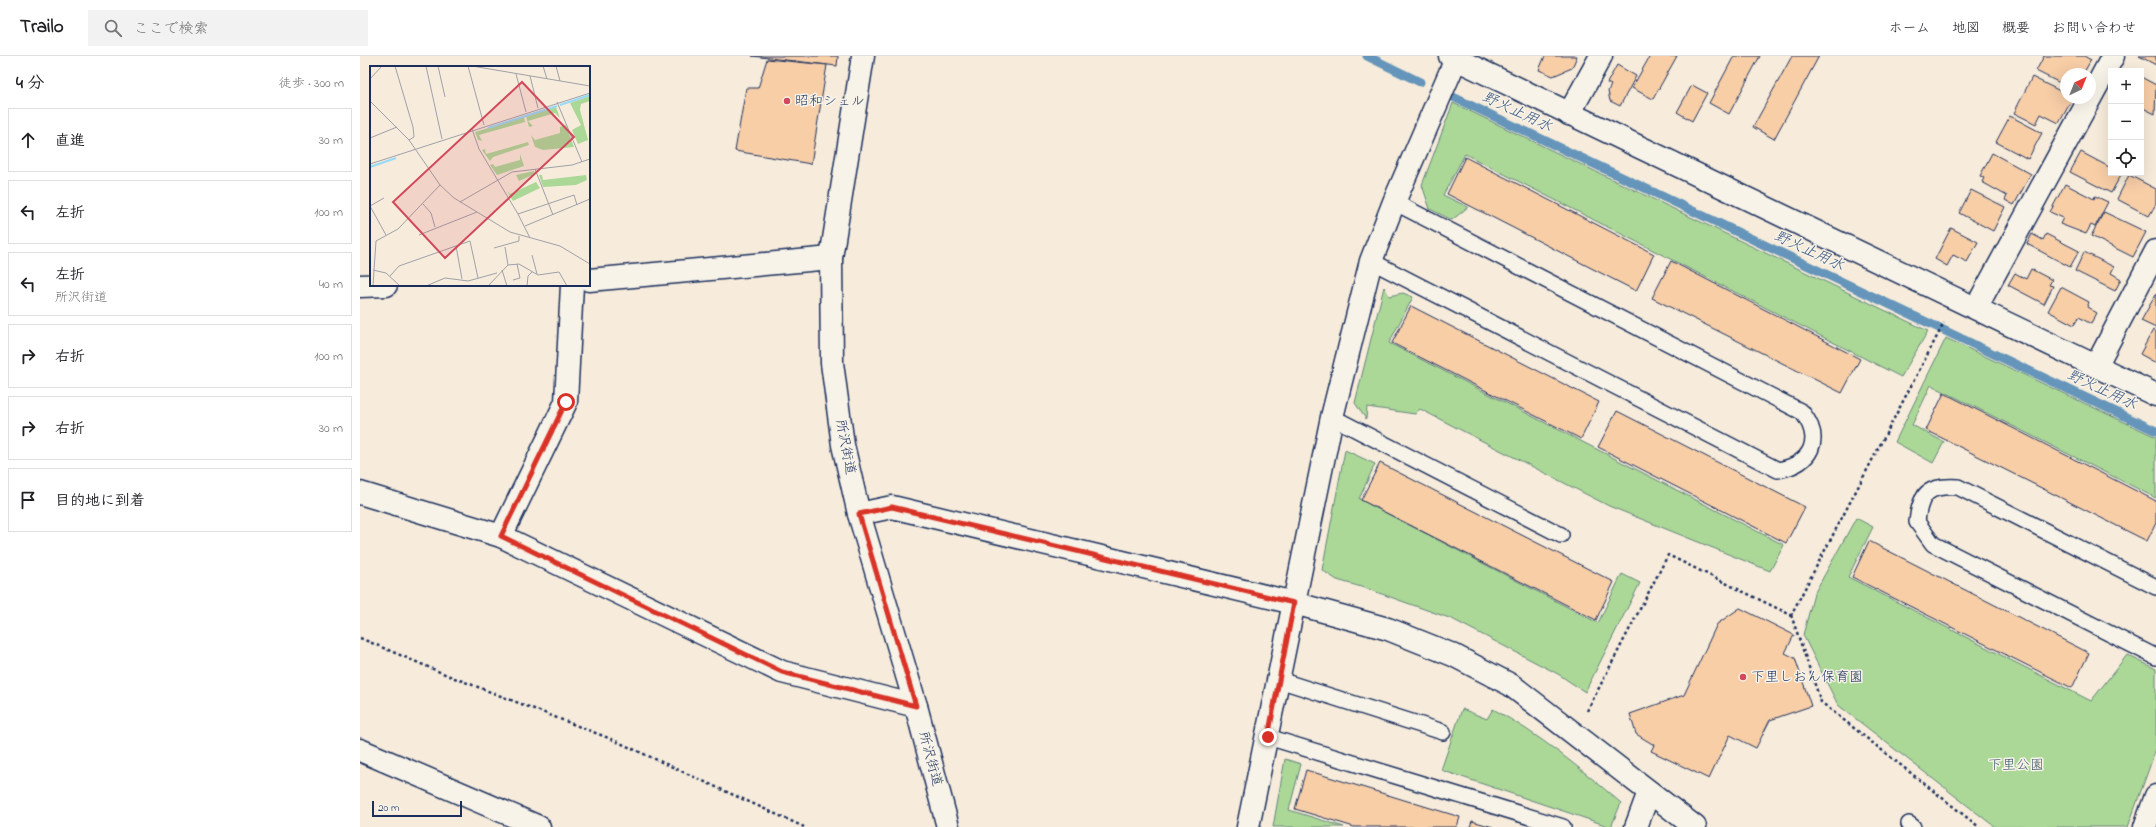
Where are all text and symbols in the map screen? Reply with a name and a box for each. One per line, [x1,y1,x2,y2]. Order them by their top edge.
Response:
search box [88,10,368,46]
text: Trailo [20,14,64,41]
icon: search [102,17,124,39]
text: ここで検索 [134,18,209,40]
text: ホーム [1889,18,1930,39]
text: 地図 [1952,18,1980,39]
text: 概要 [2002,18,2030,39]
text: お問い合わせ [2052,18,2136,39]
inset map [370,66,590,286]
north arrow [2060,68,2096,104]
map controls [2108,68,2144,176]
button: + [2108,68,2144,104]
text: 4 分 [16,71,44,96]
text: 徒歩 · 300 m [279,74,344,93]
water label: 野火止用水 [1478,86,1556,138]
place label: 昭和シェル [795,91,865,112]
marker: 昭和シェル [782,96,792,106]
button: − [2108,104,2144,140]
icon: ahead [17,129,39,151]
text: 直進 [55,130,85,152]
text: 30 m [319,131,343,150]
button: locate [2108,140,2144,176]
icon: left [17,201,39,223]
text: 左折 [55,202,85,224]
text: 100 m [314,203,343,222]
water label: 野火止用水 [1770,225,1848,277]
text: 左折 [55,264,85,286]
icon: left [17,273,39,295]
text: 40 m [319,275,343,294]
text: 所沢街道 [55,288,107,307]
icon: right [17,345,39,367]
text: 右折 [55,346,85,368]
text: 100 m [314,347,343,366]
water label: 野火止用水 [2063,364,2141,416]
route start [557,393,575,411]
icon: right [17,417,39,439]
text: 右折 [55,418,85,440]
street label: 所沢街道 [829,418,861,476]
text: 30 m [319,419,343,438]
icon: arrive [17,489,39,511]
text: 目的地に到着 [55,490,145,512]
place label: 下里しおん保育園 [1751,667,1863,688]
marker: 下里しおん保育園 [1738,672,1748,682]
route end [1259,728,1277,746]
street label: 所沢街道 [913,729,947,789]
park label: 下里公園 [1988,755,2044,776]
scale bar [372,799,462,818]
text: 20 m [378,800,400,816]

